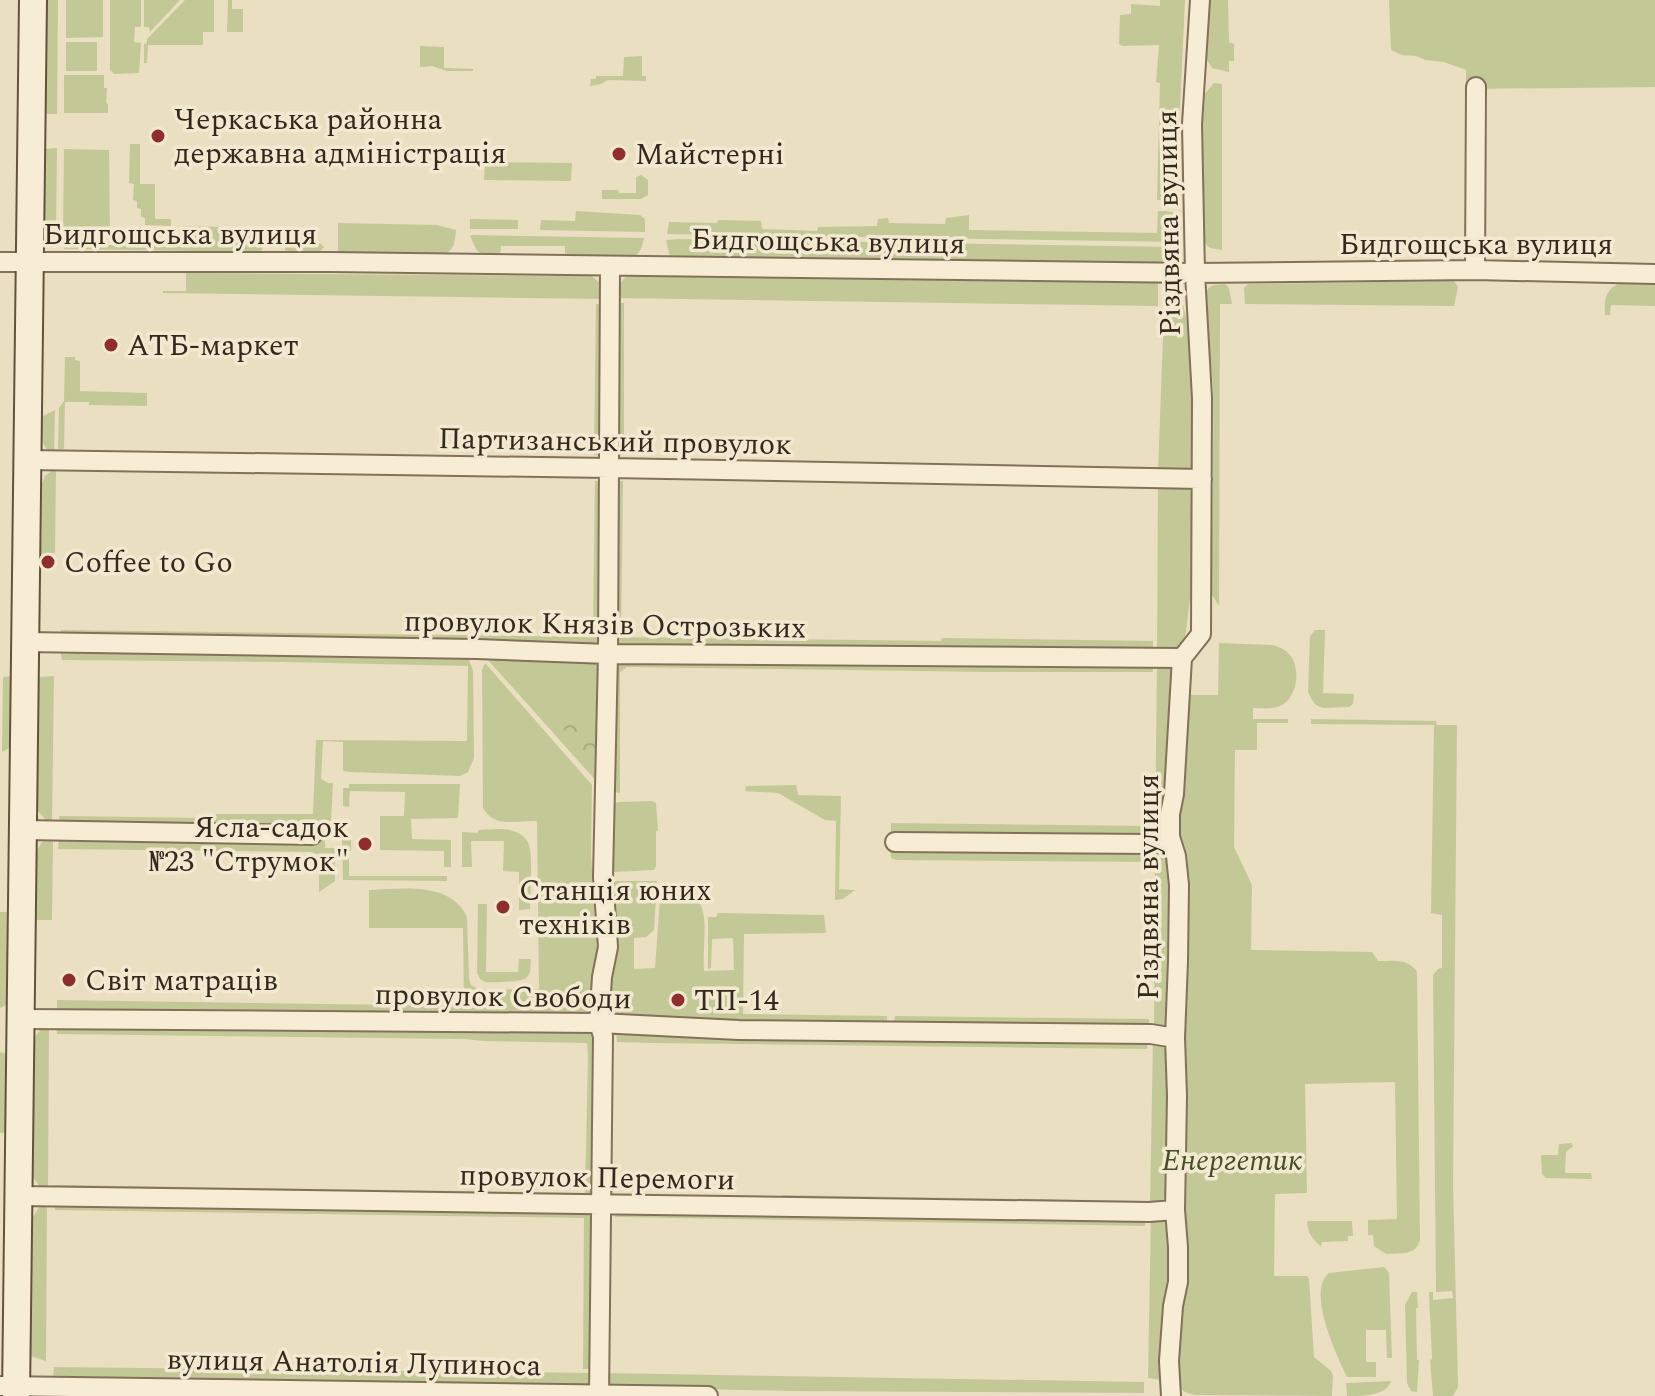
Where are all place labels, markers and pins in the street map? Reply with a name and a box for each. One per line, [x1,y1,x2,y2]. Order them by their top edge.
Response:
place label: Черкаська районна державна адміністрація [174,97,506,177]
marker: Черкаська районна державна адміністрація [149,127,167,145]
place label: Майстерні [635,132,784,178]
marker: Майстерні [610,145,628,163]
place label: АТБ-маркет [127,323,298,369]
marker: АТБ-маркет [102,336,120,354]
place label: Coffee to Go [64,540,233,586]
marker: Coffee to Go [39,553,57,571]
place label: Ясла-садок №23 "Струмок" [149,805,349,885]
marker: Ясла-садок №23 "Струмок" [356,835,374,853]
place label: Станція юних техніків [519,868,711,948]
marker: Станція юних техніків [494,898,512,916]
place label: Світ матраців [85,958,278,1004]
marker: Світ матраців [60,971,78,989]
place label: ТП-14 [694,978,779,1024]
marker: ТП-14 [669,991,687,1009]

